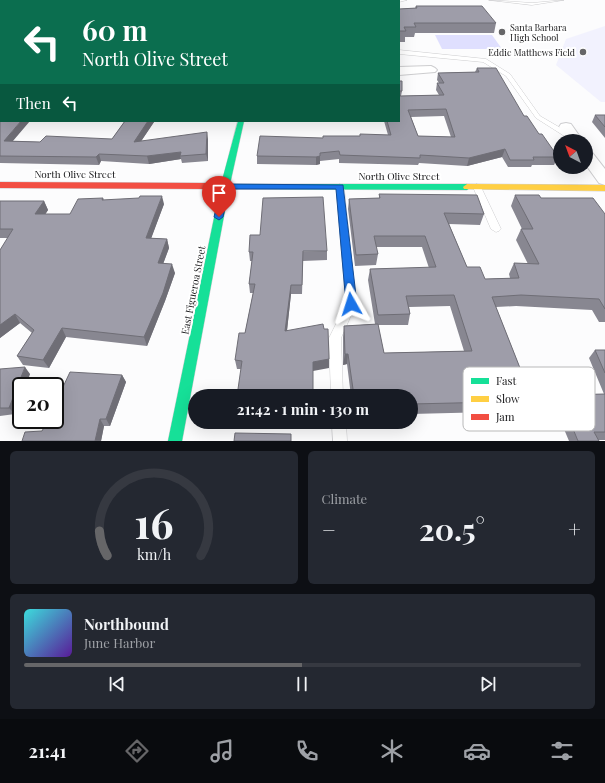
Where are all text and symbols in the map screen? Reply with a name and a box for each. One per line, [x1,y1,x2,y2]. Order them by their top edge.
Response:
text: 60 m [82,11,148,48]
icon: left [16,16,68,68]
place label: Santa Barbara High School [510,21,567,43]
marker: Santa Barbara High School [497,27,507,37]
place label: Eddie Matthews Field [488,46,576,58]
text: North Olive Street [82,47,228,71]
marker: Eddie Matthews Field [578,47,588,57]
icon: left [59,92,81,114]
text: Then [16,93,51,113]
north arrow [553,134,593,174]
map controls [553,134,593,174]
street label: North Olive Street [34,167,116,181]
street label: North Olive Street [358,169,440,183]
pin [202,176,236,217]
icon: arrive [208,182,230,204]
street label: East Figueroa Street [178,244,209,336]
position arrow [330,283,372,325]
legend [463,367,595,431]
text: Fast [496,373,516,388]
speed limit sign: 20 [12,377,64,429]
text: Slow [496,391,520,406]
text: 21:42 · 1 min · 130 m [237,399,369,419]
text: Jam [495,409,515,424]
text: Climate [322,490,367,507]
text: 16 [134,493,173,548]
text: 20.5° [419,509,485,549]
text: − [322,514,336,544]
text: + [568,514,581,544]
text: km/h [137,544,171,563]
text: Northbound [84,614,169,634]
text: June Harbor [84,634,155,651]
icon: previous [106,673,128,695]
icon: pause [291,673,313,695]
icon: next [477,673,499,695]
icon: directions [123,737,151,765]
icon: music [208,737,236,765]
icon: phone [293,737,321,765]
icon: climate [378,737,406,765]
icon: car [463,737,491,765]
icon: filters [548,737,576,765]
text: 21:41 [29,739,66,763]

